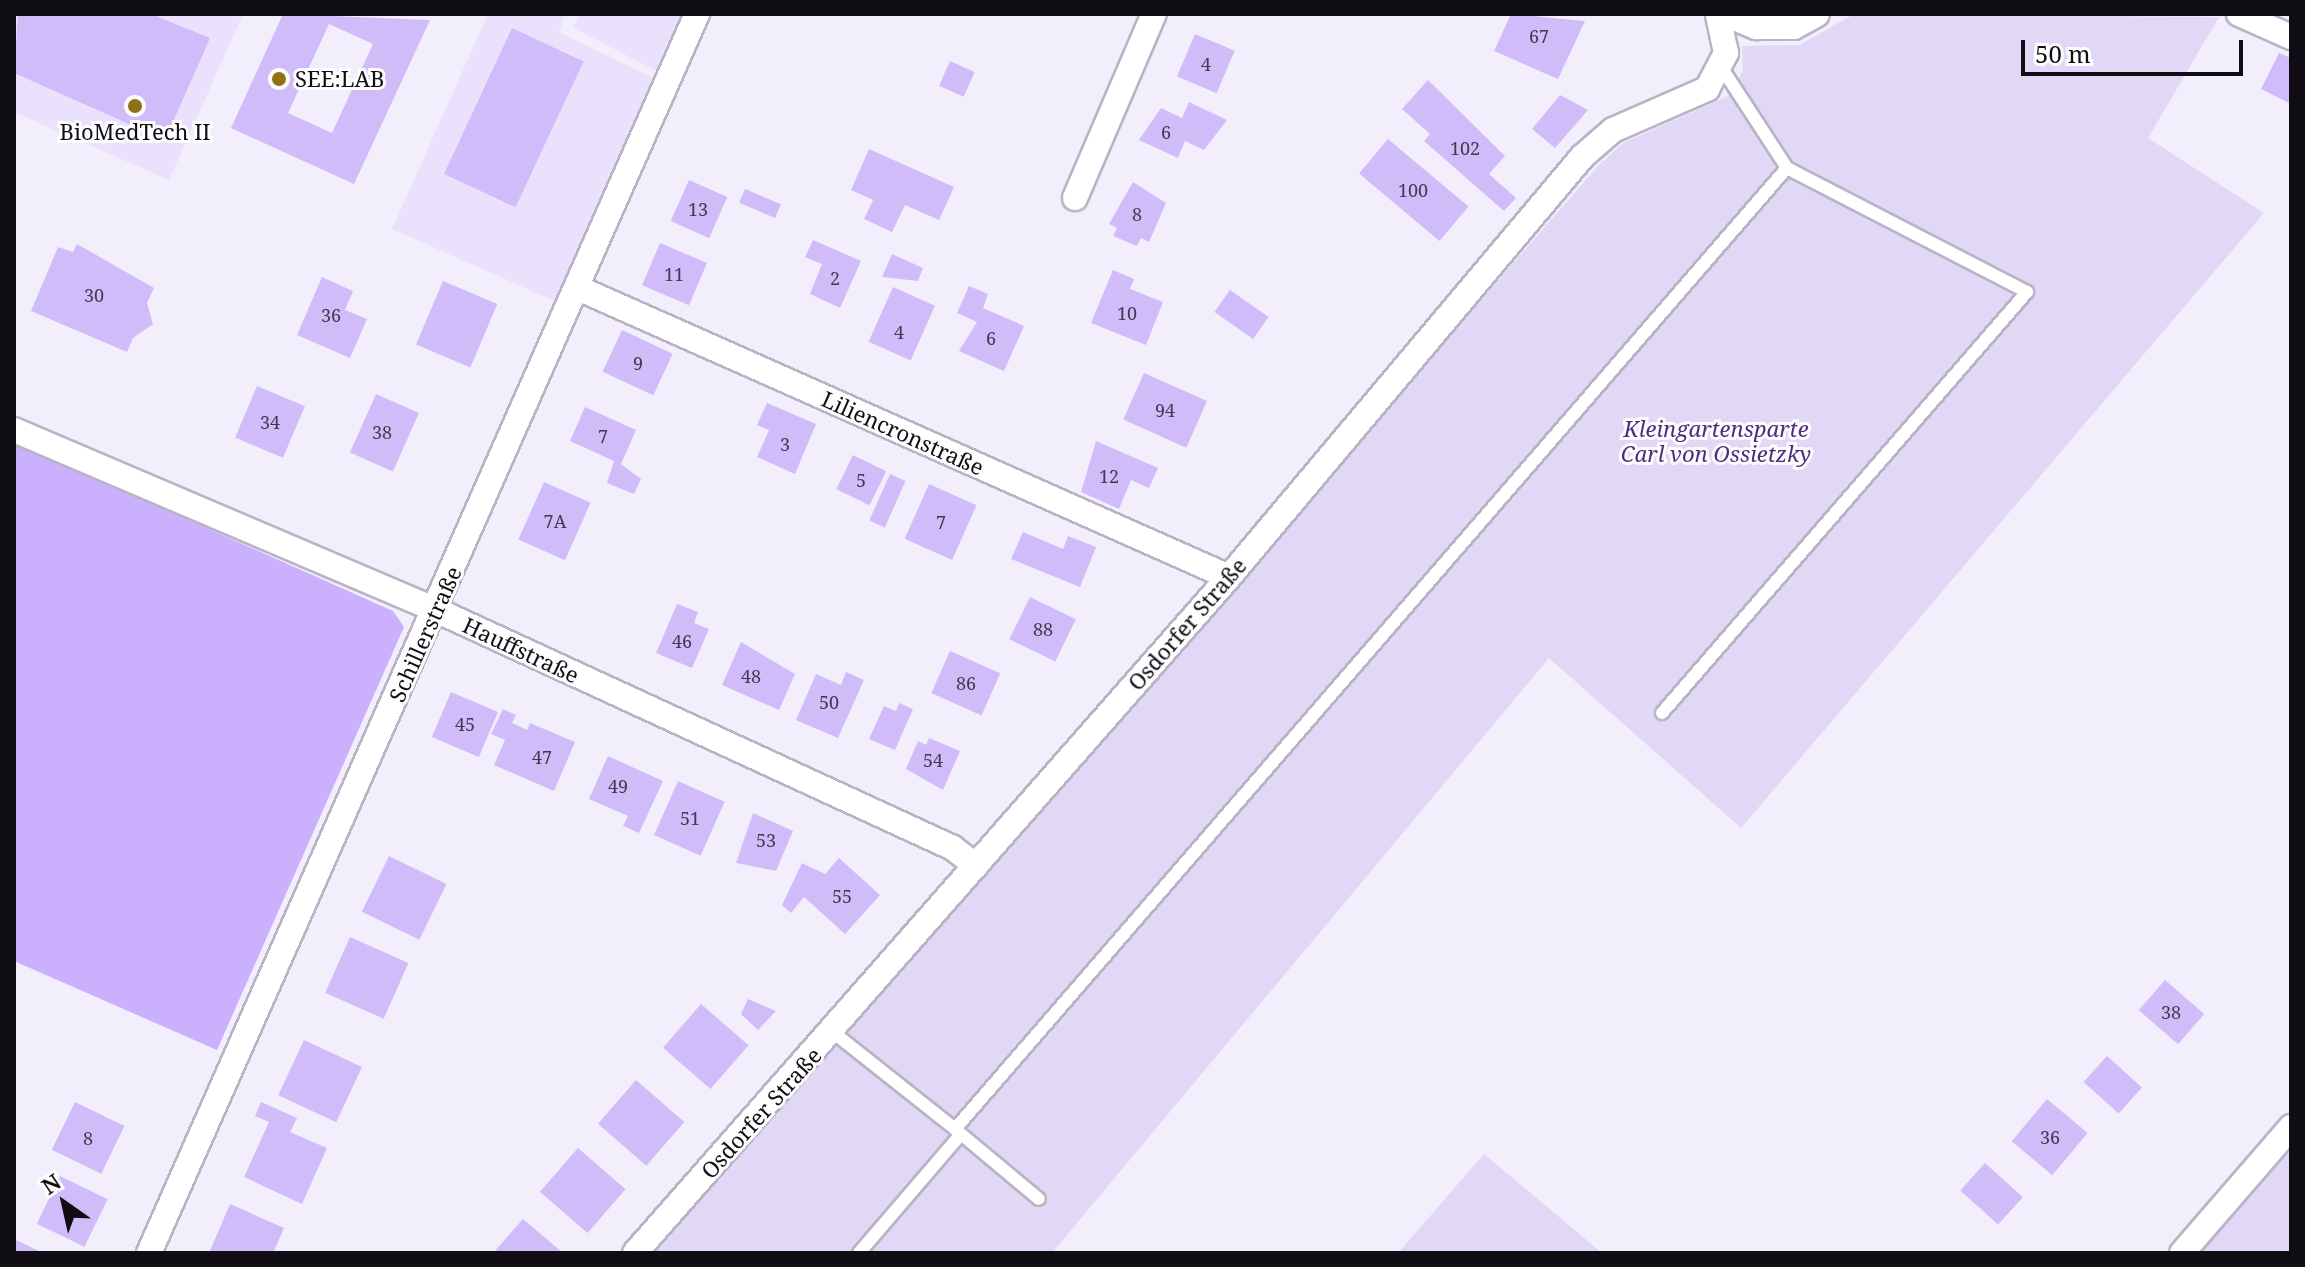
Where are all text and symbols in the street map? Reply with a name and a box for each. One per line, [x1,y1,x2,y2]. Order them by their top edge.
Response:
scale bar [2025,24,2247,74]
house number: 67 [1529,25,1549,47]
text: 50 m [2035,37,2091,70]
house number: 4 [1201,53,1211,75]
place label: SEE:LAB [295,66,384,92]
marker: SEE:LAB [270,70,288,88]
marker: BioMedTech II [126,97,144,115]
place label: BioMedTech II [60,119,210,145]
house number: 6 [1161,121,1171,143]
house number: 102 [1450,137,1480,159]
house number: 100 [1398,179,1428,201]
house number: 13 [688,198,708,220]
house number: 8 [1132,203,1142,225]
house number: 11 [664,263,684,285]
house number: 2 [830,267,840,289]
house number: 30 [84,284,104,306]
house number: 10 [1117,302,1137,324]
house number: 36 [321,304,341,326]
house number: 4 [894,321,904,343]
house number: 6 [986,327,996,349]
house number: 9 [633,352,643,374]
street label: Liliencronstraße [818,385,988,481]
house number: 94 [1155,399,1175,421]
house number: 34 [260,411,280,433]
park label: Kleingartensparte Carl von Ossietzky [1621,415,1811,466]
house number: 38 [372,421,392,443]
house number: 7 [598,425,608,447]
house number: 3 [780,433,790,455]
house number: 12 [1099,465,1119,487]
house number: 5 [856,469,866,491]
house number: 7A [544,510,566,532]
house number: 7 [936,511,946,533]
street label: Osdorfer Straße [1122,552,1252,696]
street label: Schillerstraße [383,562,467,706]
street label: Hauffstraße [459,612,583,688]
house number: 88 [1033,618,1053,640]
house number: 46 [672,630,692,652]
house number: 48 [741,665,761,687]
house number: 86 [956,672,976,694]
house number: 50 [819,691,839,713]
house number: 45 [455,713,475,735]
house number: 47 [532,746,552,768]
house number: 54 [923,749,943,771]
house number: 49 [608,775,628,797]
house number: 51 [680,807,700,829]
house number: 53 [756,829,776,851]
house number: 55 [832,885,852,907]
house number: 38 [2161,1001,2181,1023]
street label: Osdorfer Straße [695,1042,827,1184]
house number: 36 [2040,1126,2060,1148]
house number: 8 [83,1127,93,1149]
north arrow [24,1163,104,1243]
text: N [35,1166,66,1200]

